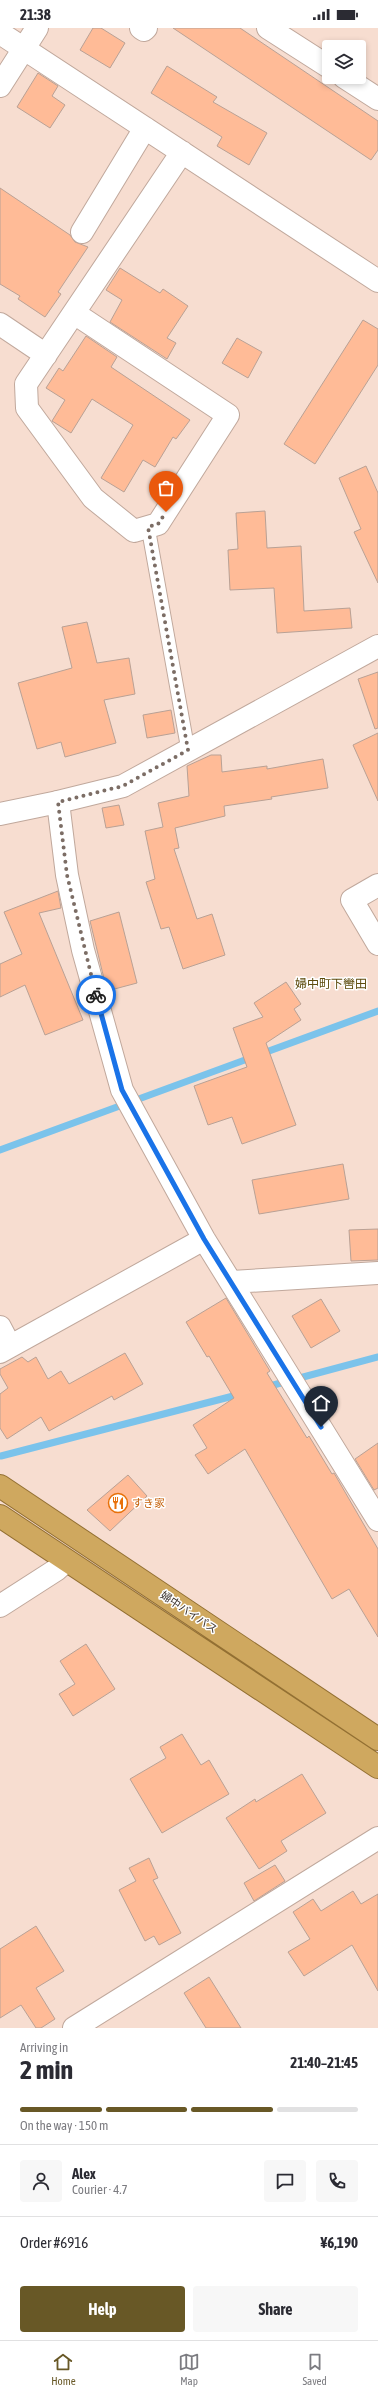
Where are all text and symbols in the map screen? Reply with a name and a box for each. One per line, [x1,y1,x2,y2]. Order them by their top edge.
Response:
text: 21:38 [20,6,51,23]
map controls [322,40,366,84]
button: layers [322,40,366,84]
pin [149,471,183,512]
icon: bag [155,477,177,499]
courier [76,975,116,1015]
district label: 婦中町下轡田 [295,977,367,991]
icon: bike [85,984,107,1006]
pin [304,1386,338,1427]
icon: home [310,1392,332,1414]
restaurant icon: すき家 [107,1492,129,1514]
place label: すき家 [132,1497,165,1509]
street label: 婦中バイパス [158,1589,220,1635]
text: Arriving in [20,2040,68,2055]
text: 21:40–21:45 [290,2054,358,2071]
text: 2 min [20,2055,73,2085]
text: On the way · 150 m [20,2118,108,2133]
button: person [20,2160,62,2202]
button: chat [264,2160,306,2202]
button: phone [316,2160,358,2202]
text: Alex [72,2165,96,2182]
text: Courier · 4.7 [72,2182,128,2197]
text: Order #6916 [20,2234,88,2251]
text: ¥6,190 [320,2234,358,2251]
button: Help [20,2286,185,2332]
button: Share [193,2286,358,2332]
tab: Home [51,2351,76,2387]
tab: Map [178,2351,200,2387]
tab: Saved [302,2351,327,2387]

